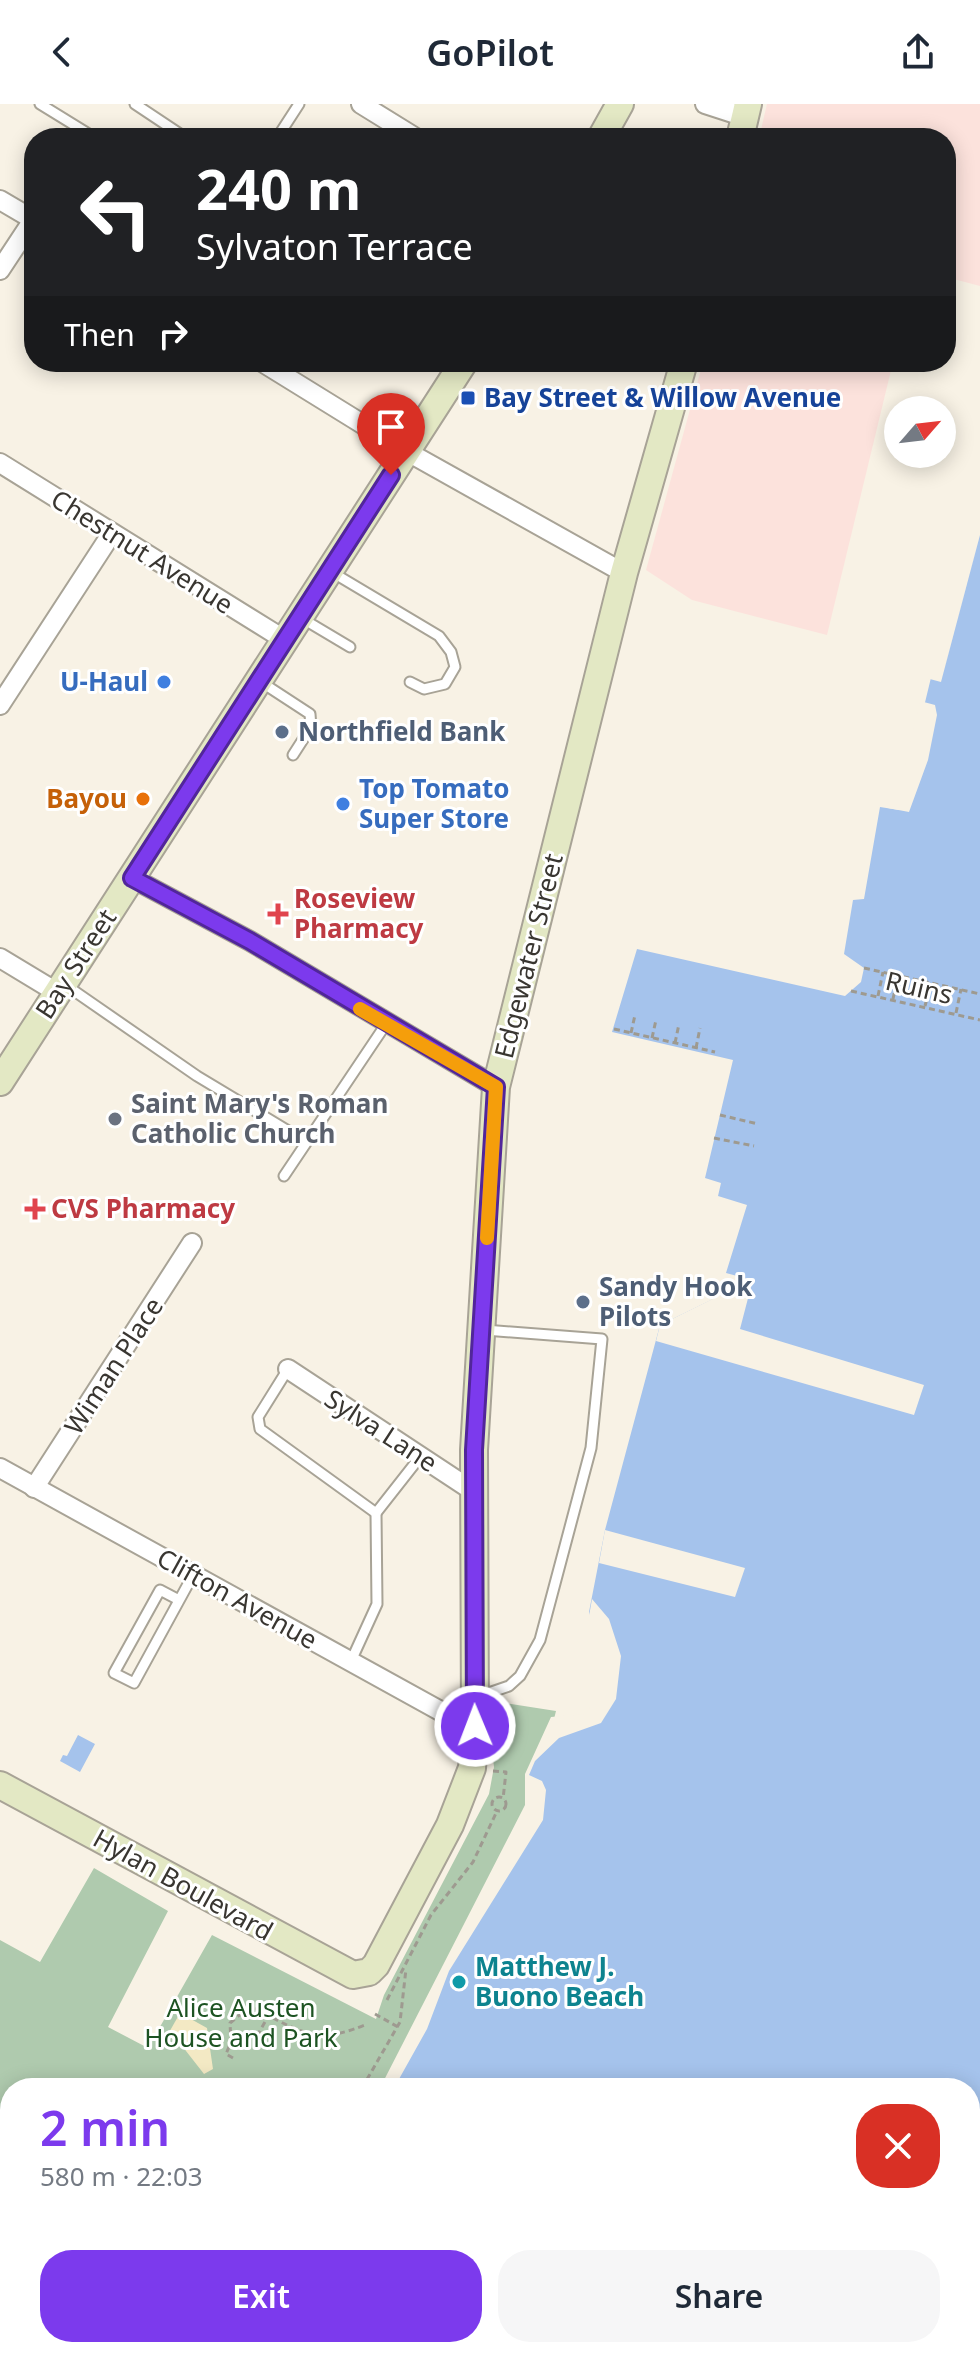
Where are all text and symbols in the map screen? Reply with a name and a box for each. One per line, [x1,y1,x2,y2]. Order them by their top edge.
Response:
text: GoPilot [426,28,554,77]
icon: back [40,30,84,74]
icon: share [896,30,940,74]
text: 240 m [196,150,361,226]
icon: left [64,160,168,264]
text: Sylvaton Terrace [196,222,473,271]
icon: right [151,312,195,356]
text: Then [64,314,135,355]
place label: Bay Street & Willow Avenue [484,379,841,415]
marker: Bay Street & Willow Avenue [459,389,477,407]
pin [357,393,425,475]
north arrow [884,396,956,468]
map controls [884,396,956,468]
icon: arrive [369,405,413,449]
street label: Chestnut Avenue [45,481,241,622]
place label: U-Haul [60,663,148,699]
marker: U-Haul [155,673,173,691]
place label: Northfield Bank [298,713,506,749]
marker: Northfield Bank [273,723,291,741]
place label: Top Tomato Super Store [359,770,510,836]
place label: Bayou [46,780,127,816]
marker: Bayou [134,790,152,808]
marker: Top Tomato Super Store [334,795,352,813]
street label: Edgewater Street [485,850,571,1062]
place label: Roseview Pharmacy [294,880,424,946]
street label: Bay Street [26,902,124,1025]
marker: Roseview Pharmacy [269,905,287,923]
street label: Ruins [882,962,956,1012]
place label: Saint Mary's Roman Catholic Church [131,1085,388,1151]
marker: Saint Mary's Roman Catholic Church [106,1110,124,1128]
place label: CVS Pharmacy [51,1190,235,1226]
marker: CVS Pharmacy [26,1200,44,1218]
place label: Sandy Hook Pilots [599,1268,753,1334]
street label: Wiman Place [55,1290,171,1441]
marker: Sandy Hook Pilots [574,1293,592,1311]
street label: Sylva Lane [318,1380,445,1480]
street label: Clifton Avenue [151,1539,324,1657]
position arrow [433,1684,517,1768]
street label: Hylan Boulevard [87,1820,280,1948]
place label: Matthew J. Buono Beach [475,1948,644,2014]
marker: Matthew J. Buono Beach [450,1973,468,1991]
park label: Alice Austen House and Park [144,1989,338,2055]
text: 2 min [40,2095,170,2160]
button: close [856,2104,940,2188]
text: 580 m · 22:03 [40,2158,203,2194]
button: Exit [40,2250,482,2342]
button: Share [498,2250,940,2342]

